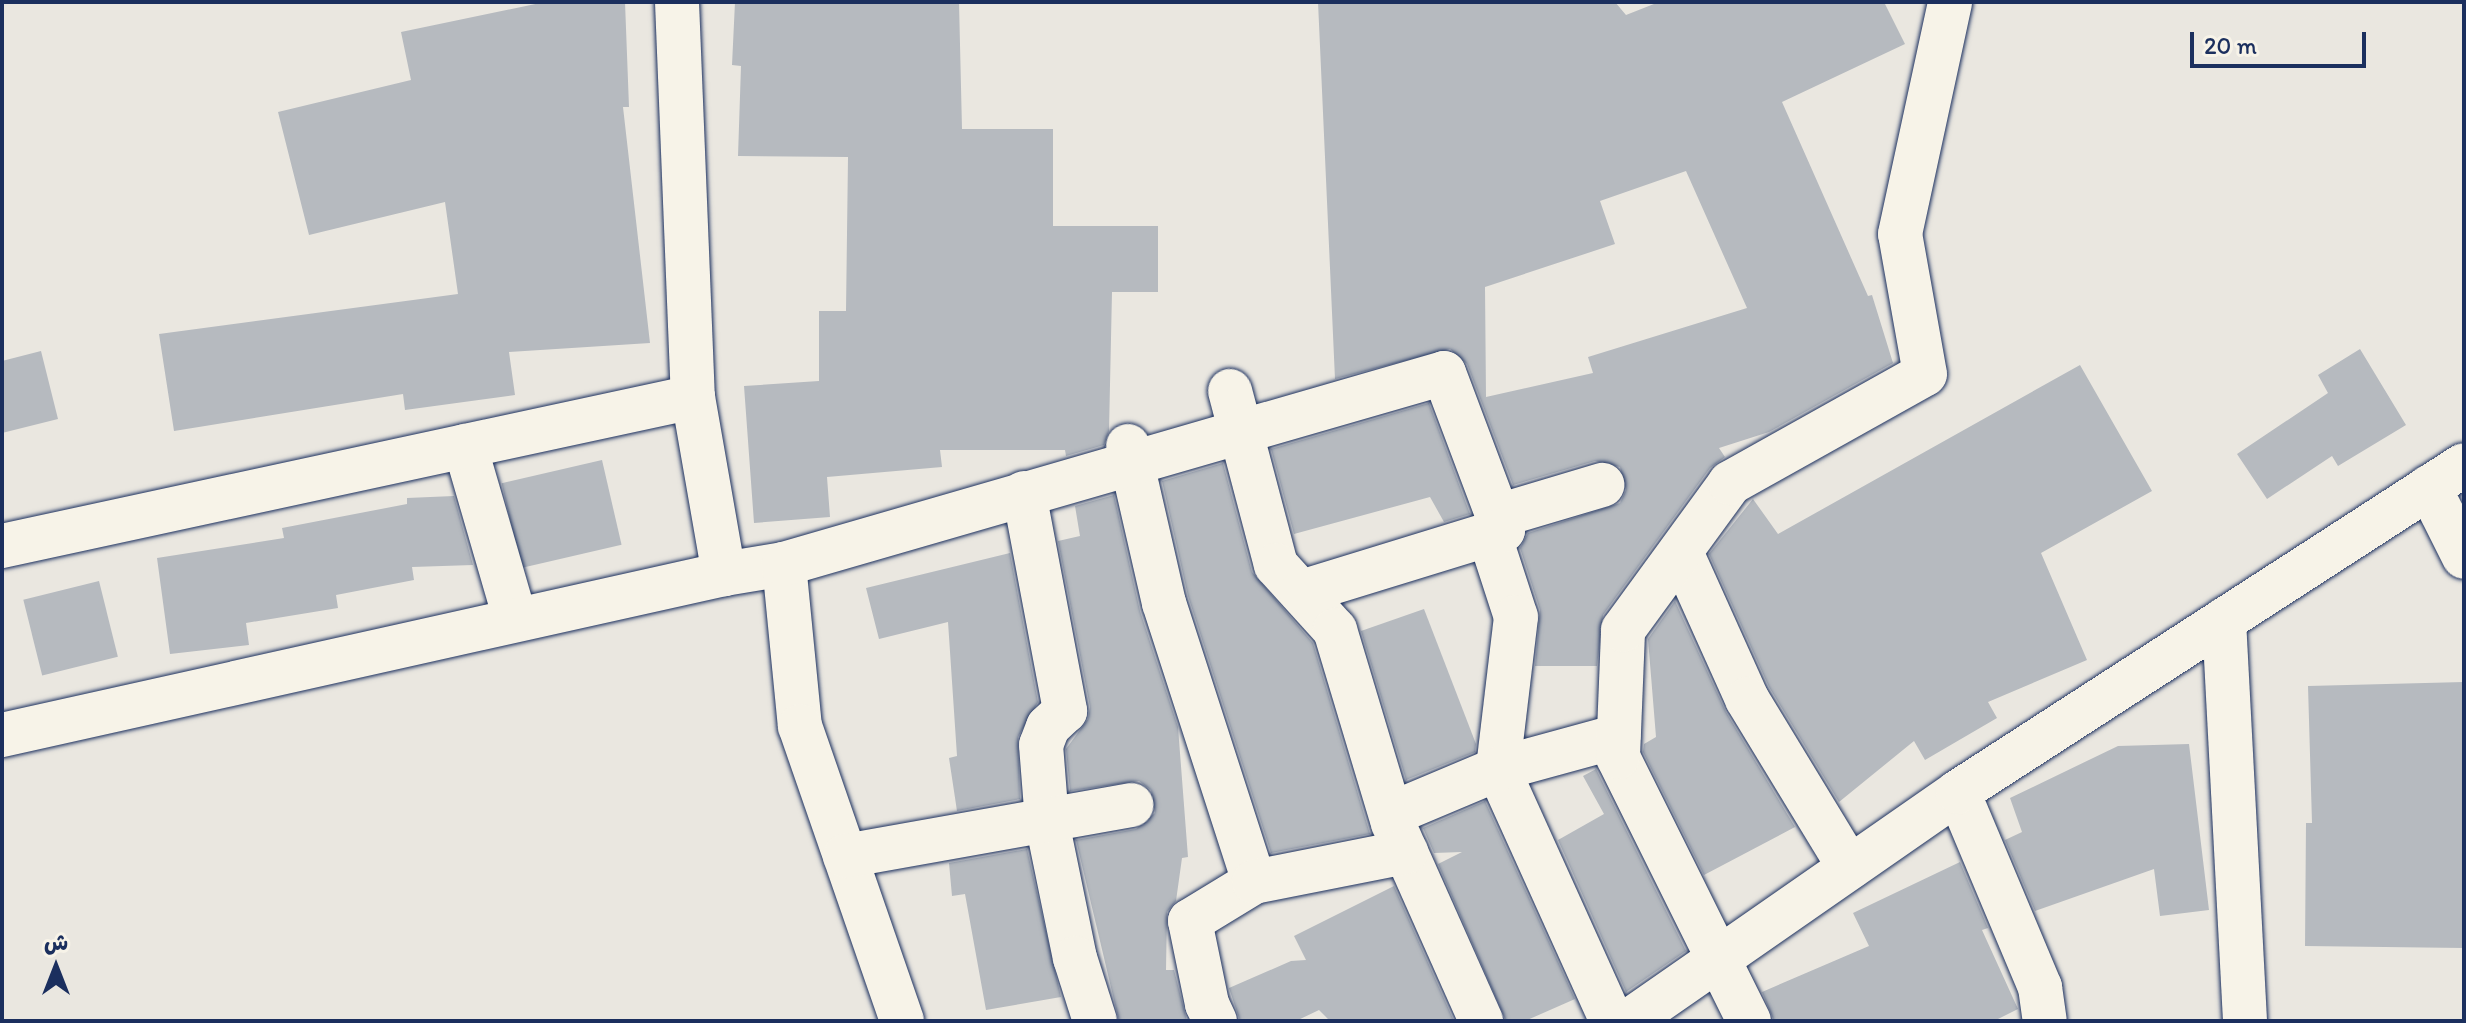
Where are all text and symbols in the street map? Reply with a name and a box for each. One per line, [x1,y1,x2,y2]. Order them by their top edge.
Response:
scale bar [2194,16,2370,66]
text: 20 m [2204,31,2257,60]
north arrow [16,927,96,1007]
text: ش [44,929,68,956]

